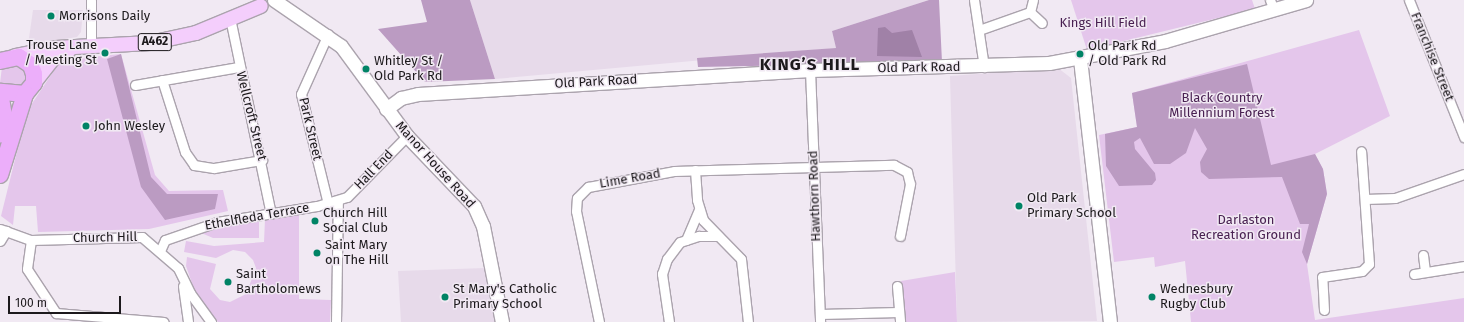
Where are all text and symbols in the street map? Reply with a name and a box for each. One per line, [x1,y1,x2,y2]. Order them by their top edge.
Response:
place label: Morrisons Daily [59,8,150,24]
street label: Franchise Street [1407,10,1457,104]
marker: Morrisons Daily [46,11,56,21]
park label: Kings Hill Field [1060,15,1146,31]
road number: A462 [137,32,173,52]
place label: Trouse Lane / Meeting St [25,38,97,69]
place label: Old Park Rd / Old Park Rd [1088,39,1167,70]
marker: Trouse Lane / Meeting St [100,48,110,58]
marker: Old Park Rd / Old Park Rd [1075,49,1085,59]
place label: Whitley St / Old Park Rd [374,54,443,85]
district label: KING’S HILL [760,55,860,75]
street label: Old Park Road [877,59,961,77]
marker: Whitley St / Old Park Rd [361,64,371,74]
street label: Wellcroft Street [232,70,270,162]
street label: Old Park Road [554,72,638,92]
park label: Black Country Millennium Forest [1169,91,1275,122]
street label: Park Street [295,96,325,162]
place label: John Wesley [94,118,165,134]
street label: Manor House Road [392,118,478,212]
marker: John Wesley [81,121,91,131]
street label: Hall End [351,147,397,193]
street label: Hawthorn Road [806,150,824,242]
street label: Lime Road [598,166,662,192]
place label: Old Park Primary School [1027,191,1116,222]
street label: Ethelfleda Terrace [204,200,310,234]
marker: Old Park Primary School [1014,201,1024,211]
place label: Church Hill Social Club [323,206,388,237]
park label: Darlaston Recreation Ground [1191,213,1301,244]
marker: Church Hill Social Club [310,216,320,226]
street label: Church Hill [73,230,137,246]
place label: Saint Mary on The Hill [325,238,389,269]
marker: Saint Mary on The Hill [312,248,322,258]
place label: Saint Bartholomews [236,267,321,298]
marker: Saint Bartholomews [223,277,233,287]
place label: St Mary's Catholic Primary School [453,282,557,313]
place label: Wednesbury Rugby Club [1160,282,1233,313]
scale bar [10,288,123,314]
marker: St Mary's Catholic Primary School [440,292,450,302]
marker: Wednesbury Rugby Club [1147,292,1157,302]
text: 100 m [15,296,47,310]

